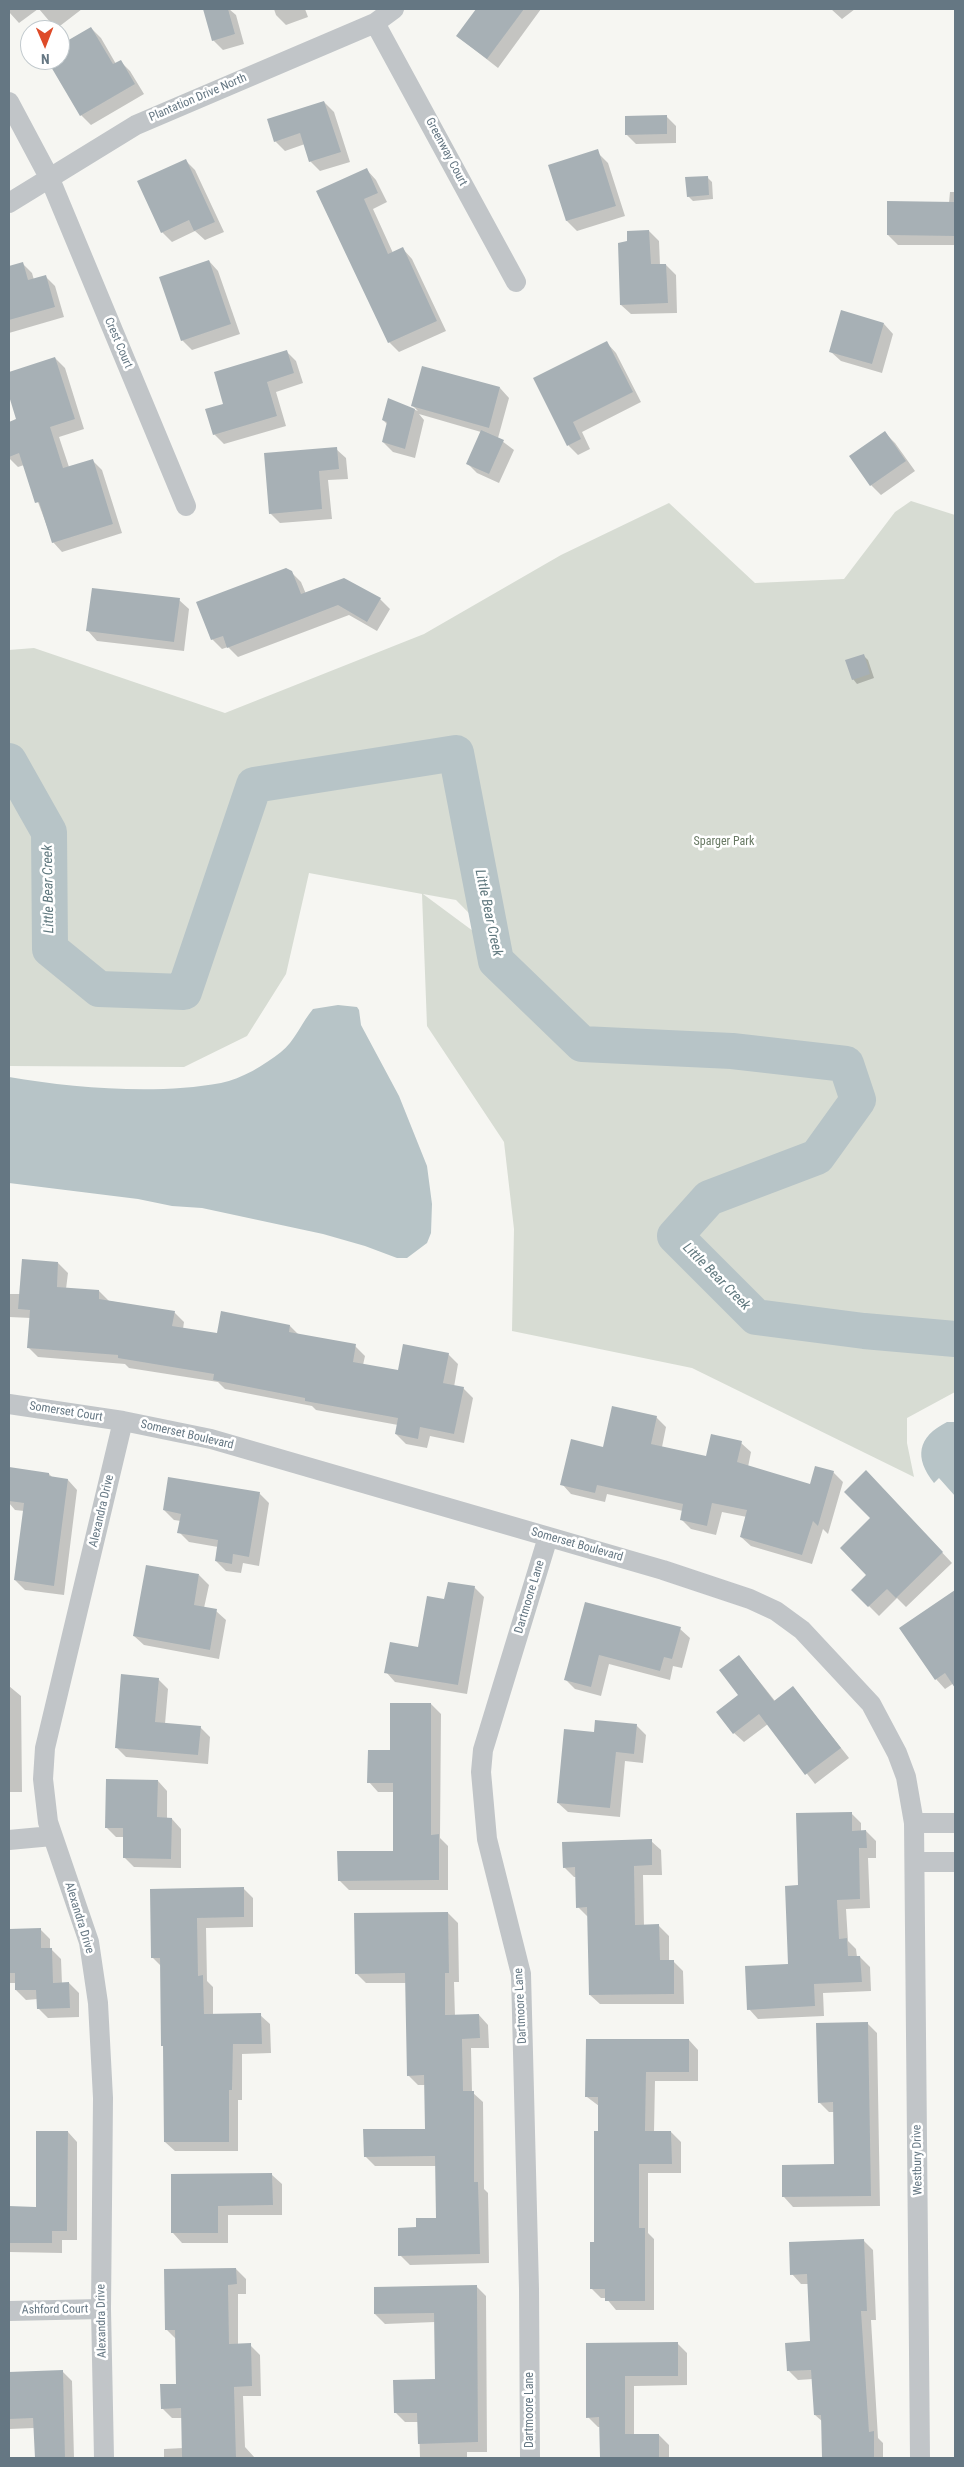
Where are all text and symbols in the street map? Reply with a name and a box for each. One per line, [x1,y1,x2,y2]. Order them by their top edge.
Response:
north arrow [20,20,70,70]
text: N [41,51,50,67]
street label: Plantation Drive North [147,71,249,125]
street label: Greenway Court [422,115,470,189]
street label: Crest Court [101,315,135,371]
park label: Sparger Park [694,835,754,849]
water label: Little Bear Creek [40,845,58,933]
water label: Little Bear Creek [471,868,505,958]
water label: Little Bear Creek [679,1240,753,1314]
street label: Somerset Court [28,1399,104,1425]
street label: Somerset Boulevard [139,1417,235,1453]
street label: Alexandra Drive [87,1473,117,1549]
street label: Somerset Boulevard [529,1525,625,1565]
street label: Dartmoore Lane [512,1559,548,1635]
street label: Alexandra Drive [61,1881,97,1955]
street label: Dartmoore Lane [512,1968,530,2044]
street label: Westbury Drive [910,2124,926,2196]
street label: Alexandra Drive [94,2284,110,2358]
street label: Ashford Court [22,2302,88,2318]
street label: Dartmoore Lane [523,2372,537,2448]

